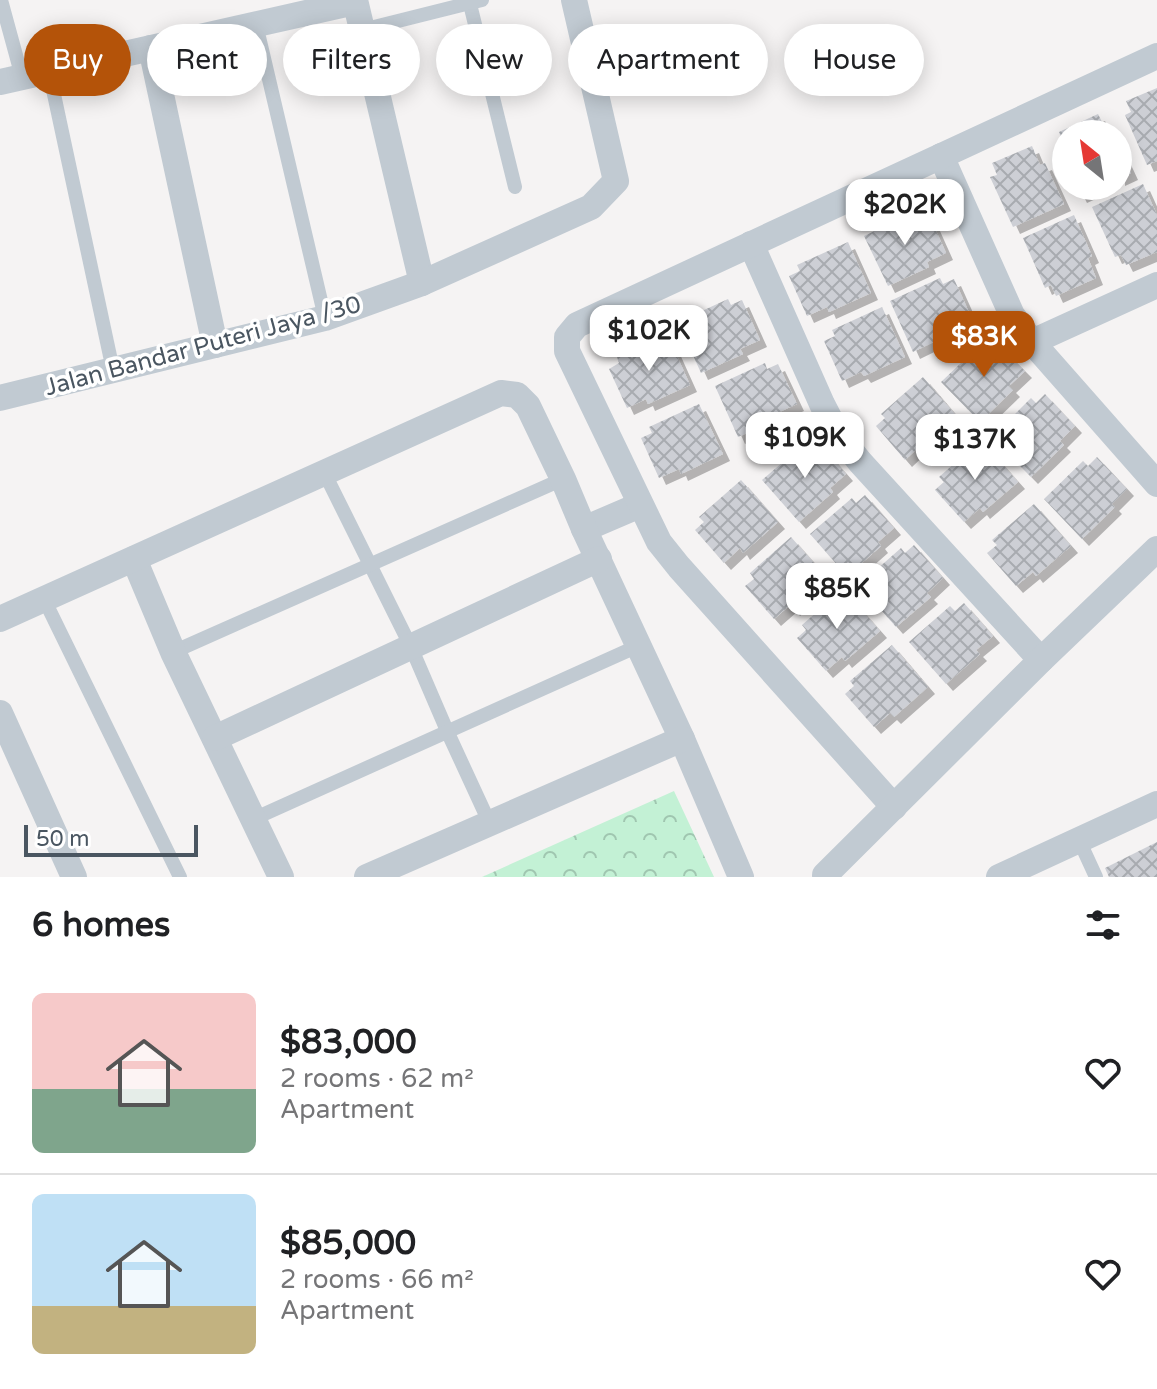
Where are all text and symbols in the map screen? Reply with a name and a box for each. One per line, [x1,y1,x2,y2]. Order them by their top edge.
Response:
chip: Buy [24,24,131,96]
chip: Rent [147,24,267,96]
chip: Filters [283,24,420,96]
chip: New [436,24,552,96]
chip: Apartment [568,24,768,96]
chip: House [784,24,924,96]
north arrow [1052,120,1132,200]
map controls [1052,120,1132,200]
pin: $202K [849,179,961,247]
text: $202K [864,189,946,220]
street label: Jalan Bandar Puteri Jaya /30 [42,290,364,402]
pin: $102K [593,305,705,373]
pin: $83K [937,311,1031,379]
text: $102K [608,315,690,346]
text: $83K [951,321,1017,352]
pin: $109K [749,412,861,480]
pin: $137K [919,414,1031,482]
text: $109K [764,422,846,453]
text: $137K [934,424,1016,455]
pin: $85K [790,563,884,631]
text: $85K [804,573,870,604]
scale bar [24,821,198,857]
text: 50 m [36,826,90,852]
icon: filters [1081,903,1125,947]
text: 6 homes [32,905,170,946]
text: $83,000 [280,1022,417,1063]
icon: home [96,1025,192,1121]
icon: heart [1081,1051,1125,1095]
text: 2 rooms · 62 m² [280,1063,474,1094]
text: Apartment [280,1094,414,1125]
text: $85,000 [280,1223,416,1264]
icon: home [96,1226,192,1322]
icon: heart [1081,1252,1125,1296]
text: 2 rooms · 66 m² [280,1264,474,1295]
text: Apartment [280,1295,414,1326]

